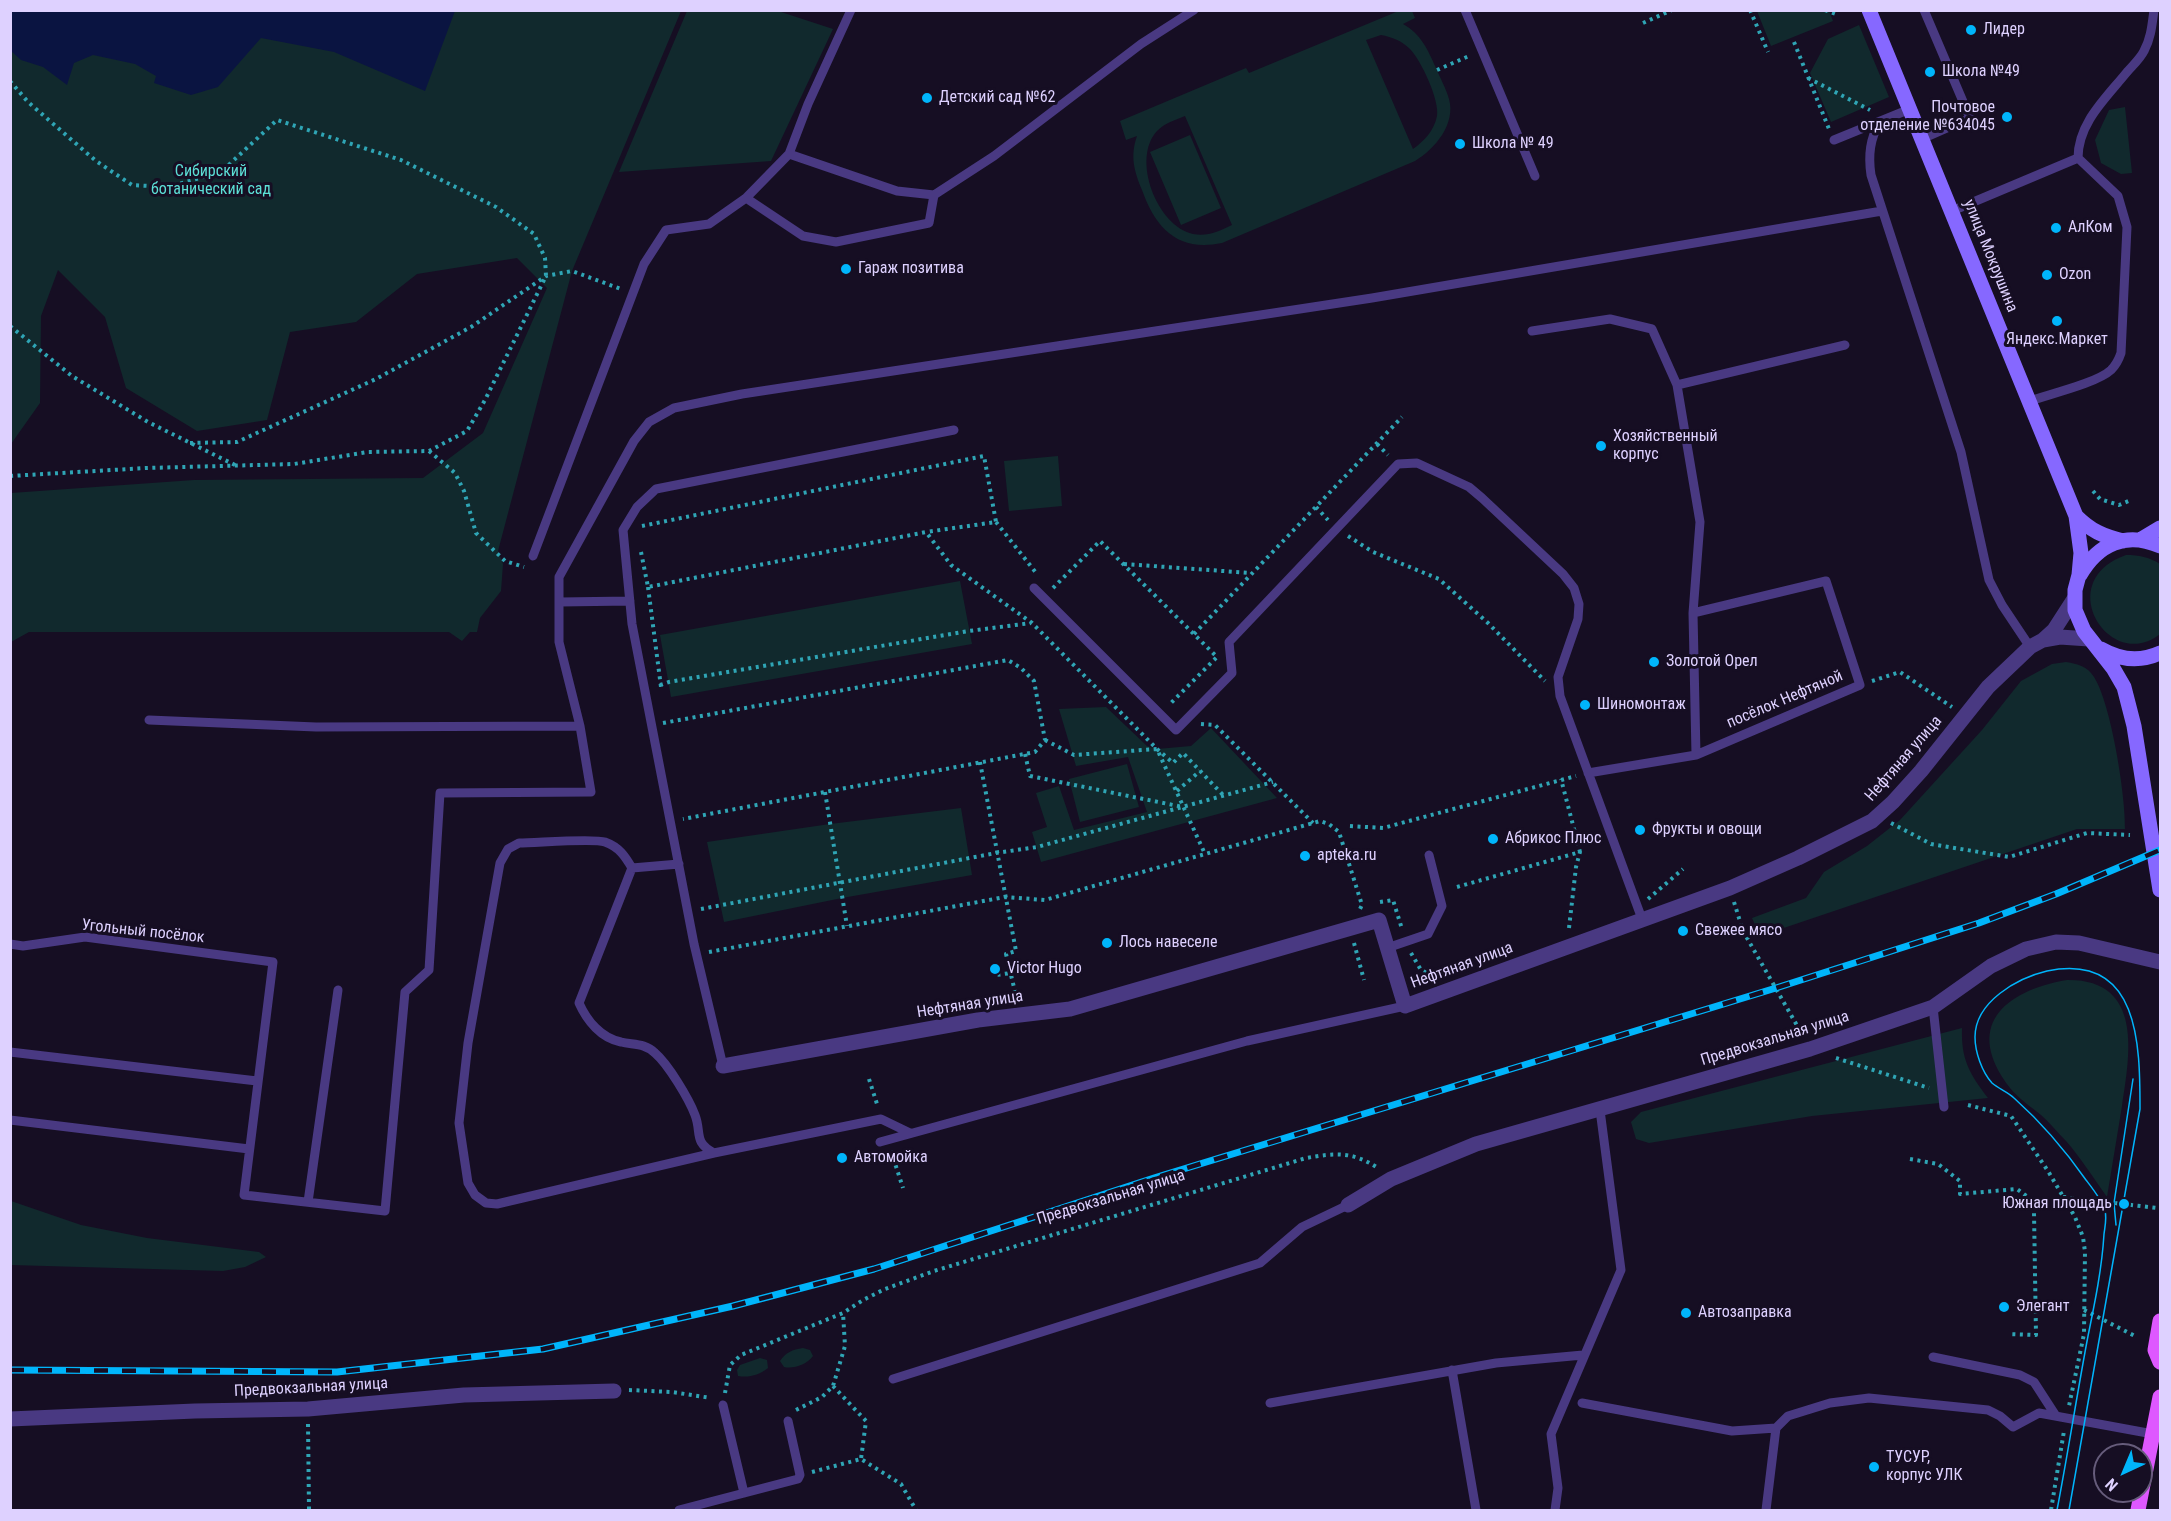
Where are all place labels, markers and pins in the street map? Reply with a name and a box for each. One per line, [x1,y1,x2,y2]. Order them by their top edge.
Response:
place label: Лидер [1983,20,2025,40]
marker: Лидер [1964,23,1978,37]
place label: Школа №49 [1942,62,2020,82]
marker: Школа №49 [1923,65,1937,79]
place label: Детский сад №62 [939,88,1055,108]
marker: Детский сад №62 [920,91,934,105]
place label: Почтовое отделение №634045 [1860,98,1995,136]
marker: Почтовое отделение №634045 [2000,110,2014,124]
place label: Школа № 49 [1472,134,1554,154]
marker: Школа № 49 [1453,137,1467,151]
place label: АлКом [2068,218,2113,238]
marker: АлКом [2049,221,2063,235]
place label: Гараж позитива [858,259,964,279]
marker: Гараж позитива [839,262,853,276]
place label: Ozon [2059,265,2091,285]
marker: Ozon [2040,268,2054,282]
marker: Яндекс.Маркет [2050,314,2064,328]
place label: Яндекс.Маркет [2006,330,2108,350]
place label: Хозяйственный корпус [1613,427,1718,465]
marker: Хозяйственный корпус [1594,439,1608,453]
place label: Золотой Орел [1666,652,1758,672]
marker: Золотой Орел [1647,655,1661,669]
place label: Шиномонтаж [1597,695,1686,715]
marker: Шиномонтаж [1578,698,1592,712]
place label: Фрукты и овощи [1652,820,1762,840]
marker: Фрукты и овощи [1633,823,1647,837]
place label: Абрикос Плюс [1505,829,1601,849]
marker: Абрикос Плюс [1486,832,1500,846]
place label: apteka.ru [1317,846,1376,866]
marker: apteka.ru [1298,849,1312,863]
place label: Свежее мясо [1695,921,1782,941]
marker: Свежее мясо [1676,924,1690,938]
place label: Лось навеселе [1119,933,1218,953]
marker: Лось навеселе [1100,936,1114,950]
place label: Victor Hugo [1007,959,1082,979]
marker: Victor Hugo [988,962,1002,976]
place label: Автомойка [854,1148,928,1168]
marker: Автомойка [835,1151,849,1165]
place label: Южная площадь [2002,1194,2112,1214]
marker: Южная площадь [2117,1197,2131,1211]
place label: Элегант [2016,1297,2069,1317]
marker: Элегант [1997,1300,2011,1314]
place label: Автозаправка [1698,1303,1792,1323]
marker: Автозаправка [1679,1306,1693,1320]
place label: ТУСУР, корпус УЛК [1886,1448,1962,1486]
marker: ТУСУР, корпус УЛК [1867,1460,1881,1474]

